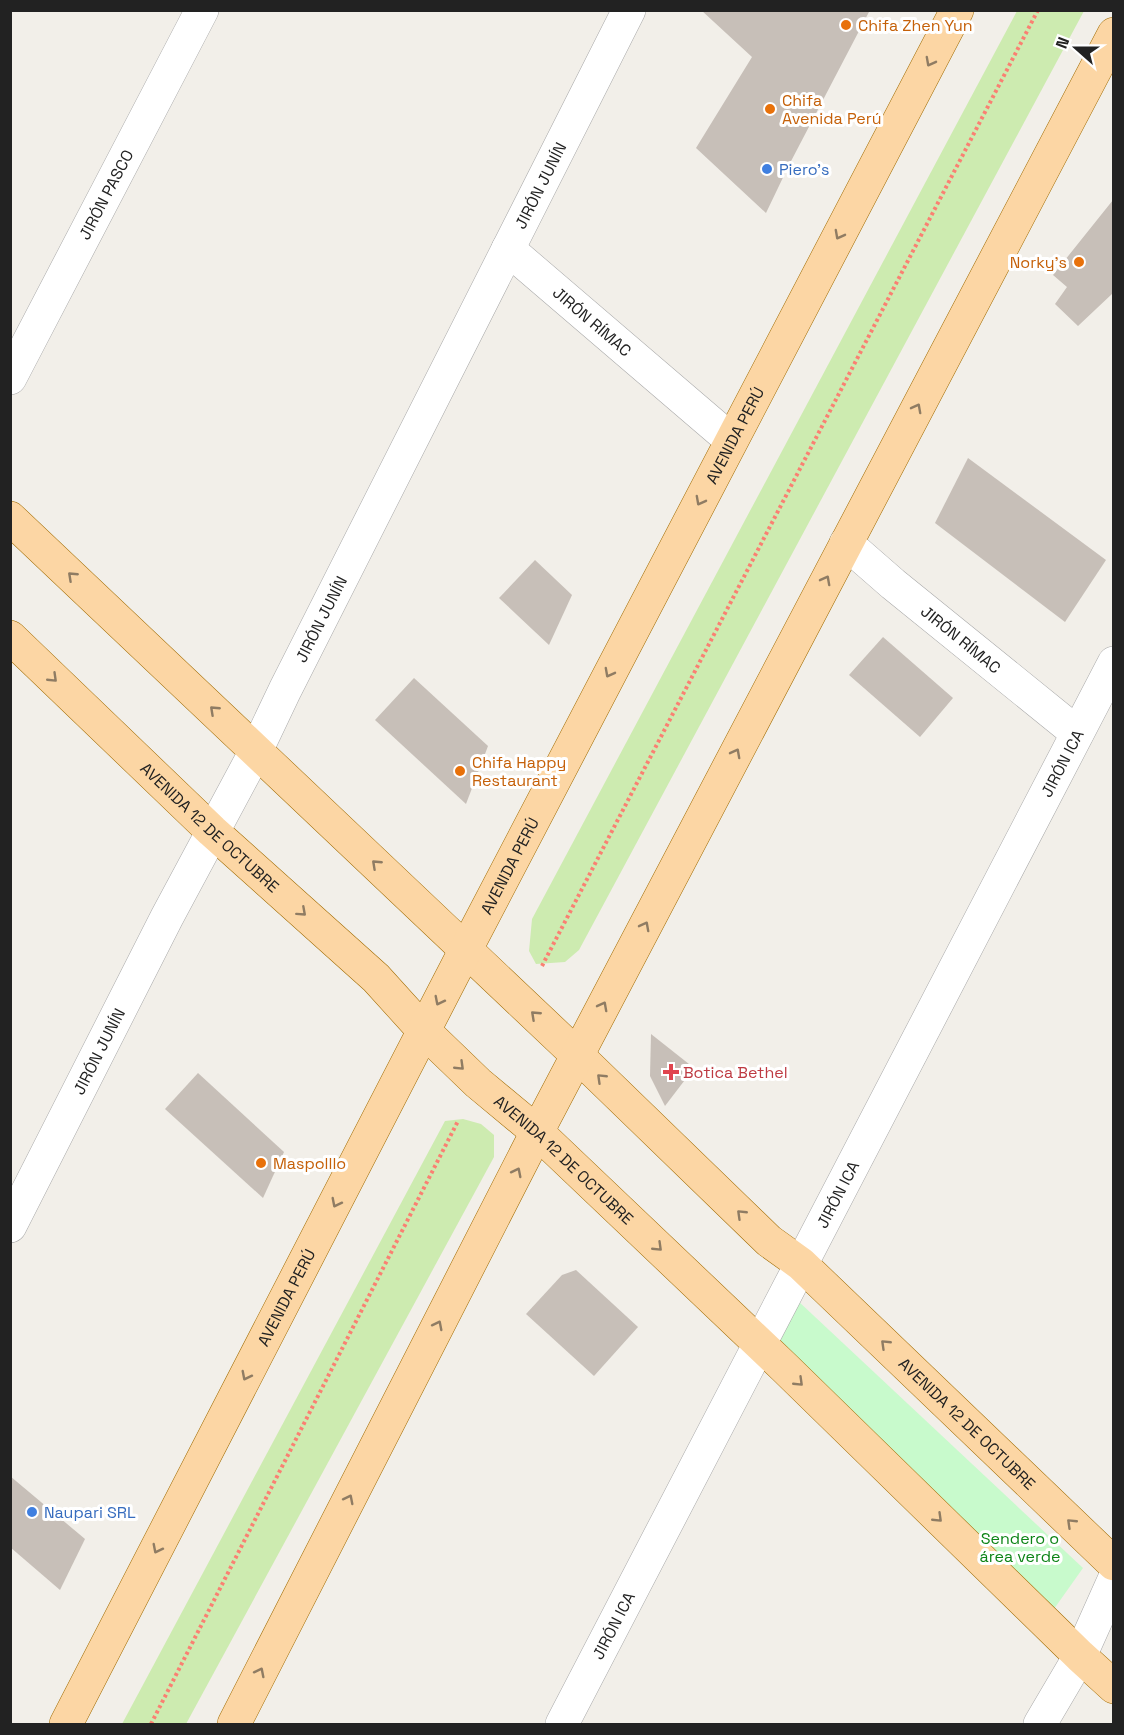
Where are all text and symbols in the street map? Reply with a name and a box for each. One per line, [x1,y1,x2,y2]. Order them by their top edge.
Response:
place label: Chifa Zhen Yun [858,15,973,36]
marker: Chifa Zhen Yun [839,18,853,32]
north arrow [1046,18,1106,78]
text: N [1051,34,1074,52]
one-way arrow [926,56,937,67]
place label: Chifa Avenida Perú [782,90,882,129]
marker: Chifa Avenida Perú [763,102,777,116]
street label: JIRÓN JUNÍN [510,139,571,232]
street label: JIRÓN PASCO [74,146,138,243]
place label: Piero's [779,159,830,180]
marker: Piero's [760,162,774,176]
one-way arrow [835,229,846,239]
place label: Norky's [1010,252,1067,273]
marker: Norky's [1072,255,1086,269]
street label: JIRÓN RÍMAC [548,282,636,361]
street label: AVENIDA PERÚ [701,383,769,487]
one-way arrow [910,404,921,414]
one-way arrow [695,494,707,505]
street label: JIRÓN JUNÍN [291,572,352,666]
one-way arrow [68,573,79,584]
one-way arrow [819,576,831,587]
street label: JIRÓN RÍMAC [916,601,1005,678]
one-way arrow [605,667,617,678]
one-way arrow [45,670,56,681]
one-way arrow [210,707,221,718]
street label: JIRÓN ICA [1036,726,1088,801]
one-way arrow [729,749,740,759]
place label: Chifa Happy Restaurant [472,752,566,791]
street label: AVENIDA 12 DE OCTUBRE [136,758,283,897]
marker: Chifa Happy Restaurant [453,764,467,778]
street label: AVENIDA PERÚ [476,814,544,918]
one-way arrow [372,860,382,871]
one-way arrow [295,905,306,916]
one-way arrow [638,921,650,932]
one-way arrow [435,995,447,1006]
one-way arrow [596,1001,607,1012]
street label: JIRÓN JUNÍN [69,1005,130,1098]
one-way arrow [531,1011,541,1022]
one-way arrow [453,1058,464,1069]
place label: Botica Bethel [683,1062,788,1083]
marker: Botica Bethel [664,1065,678,1079]
one-way arrow [598,1074,608,1085]
street label: AVENIDA 12 DE OCTUBRE [490,1091,638,1229]
place label: Maspolllo [273,1153,346,1174]
marker: Maspolllo [254,1156,268,1170]
street label: JIRÓN ICA [812,1157,864,1232]
one-way arrow [509,1167,521,1178]
one-way arrow [332,1196,343,1207]
one-way arrow [737,1210,748,1221]
one-way arrow [650,1240,661,1251]
street label: AVENIDA PERÚ [253,1246,320,1350]
one-way arrow [431,1321,443,1332]
one-way arrow [881,1341,892,1352]
street label: AVENIDA 12 DE OCTUBRE [894,1353,1040,1494]
one-way arrow [242,1370,253,1380]
one-way arrow [792,1375,802,1386]
one-way arrow [342,1494,354,1505]
place label: Naupari SRL [44,1502,136,1523]
marker: Naupari SRL [25,1505,39,1519]
one-way arrow [932,1511,942,1522]
one-way arrow [1068,1519,1078,1530]
park label: Sendero o área verde [979,1528,1061,1567]
one-way arrow [153,1543,164,1553]
street label: JIRÓN ICA [587,1588,640,1663]
one-way arrow [253,1668,265,1679]

